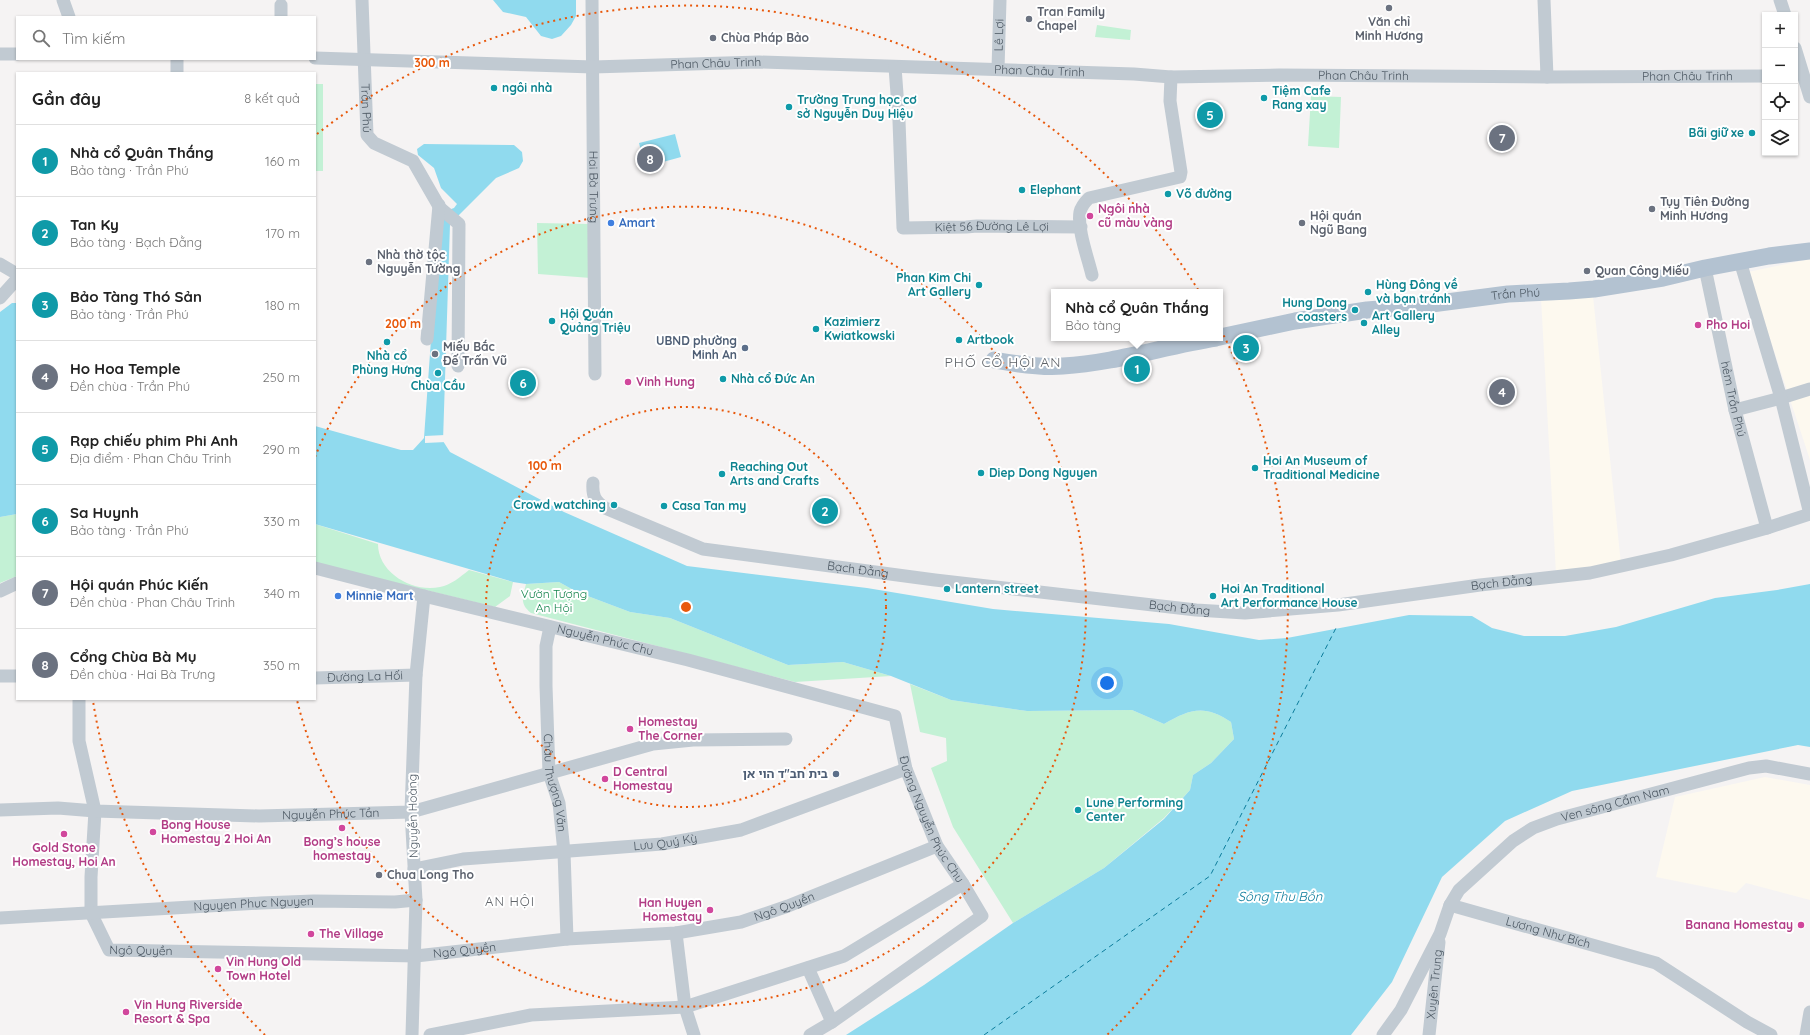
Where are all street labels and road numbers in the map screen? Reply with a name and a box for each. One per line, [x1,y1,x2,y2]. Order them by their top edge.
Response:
street label: Lê Lợi [991,18,1006,52]
street label: Phan Châu Trinh [670,54,761,72]
street label: Phan Châu Trinh [994,62,1085,79]
street label: Phan Châu Trinh [1318,67,1409,83]
street label: Phan Châu Trinh [1642,68,1733,84]
street label: Trần Phú [358,83,375,133]
street label: Hai Bà Trưng [586,151,602,223]
street label: Kiệt 56 Đường Lê Lợi [935,218,1049,234]
street label: Trần Phú [1490,284,1541,303]
street label: hẻm Trần Phú [1718,360,1750,438]
street label: Bạch Đằng [826,558,890,581]
street label: Bạch Đằng [1470,571,1533,593]
street label: Bạch Đằng [1148,597,1211,618]
street label: Nguyễn Phúc Chu [556,621,655,658]
street label: Đường La Hối [327,667,403,685]
street label: Châu Thượng Văn [541,733,570,832]
street label: Đường Nguyễn Phúc Chu [896,754,968,885]
street label: Nguyễn Hoàng [404,774,421,858]
street label: Ven sông Cẩm Nam [1559,781,1671,825]
street label: Nguyễn Phúc Tần [282,805,380,822]
street label: Lưu Quý Kỳ [633,830,698,853]
street label: Ngô Quyền [752,888,816,924]
street label: Nguyen Phuc Nguyen [193,893,314,914]
street label: Lương Như Bích [1504,913,1592,951]
street label: Ngô Quyền [432,939,497,961]
street label: Ngô Quyền [109,942,173,958]
street label: Xuyên Trung [1423,949,1445,1020]

